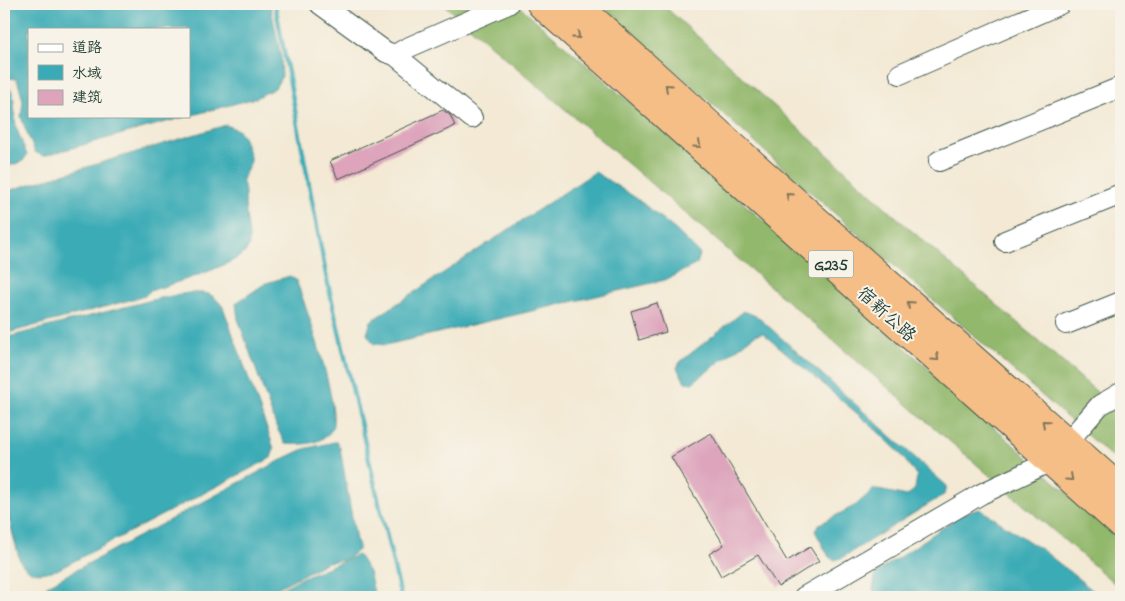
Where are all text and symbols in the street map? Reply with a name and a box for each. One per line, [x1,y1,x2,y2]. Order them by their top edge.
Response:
legend [28,28,190,118]
one-way arrow [572,30,581,39]
text: 道路 [72,37,102,59]
text: 水域 [72,63,102,85]
one-way arrow [665,84,674,93]
text: 建筑 [72,87,102,109]
one-way arrow [693,139,702,148]
one-way arrow [785,193,794,202]
road number: G235 [808,250,854,278]
street label: 宿新公路 [850,282,921,349]
one-way arrow [907,301,916,310]
one-way arrow [931,352,940,361]
one-way arrow [1042,420,1051,429]
one-way arrow [1065,473,1074,482]

